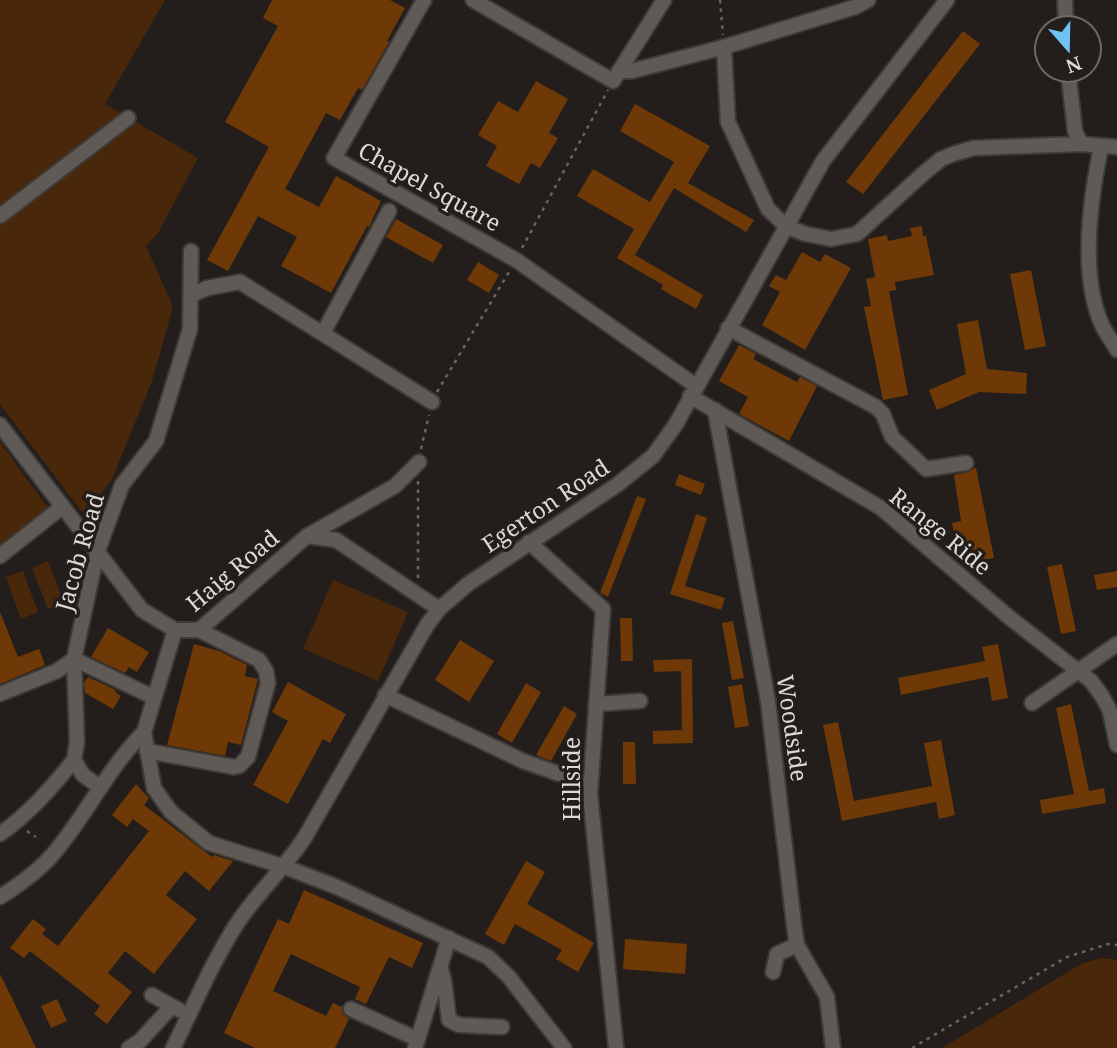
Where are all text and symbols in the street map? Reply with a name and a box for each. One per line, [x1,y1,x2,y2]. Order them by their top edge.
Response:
north arrow [1033,14,1103,84]
text: N [1062,50,1085,80]
street label: Chapel Square [353,134,507,238]
street label: Egerton Road [475,451,615,559]
street label: Range Ride [883,480,999,582]
street label: Jacob Road [47,489,111,616]
street label: Haig Road [179,522,285,618]
street label: Woodside [770,673,816,783]
street label: Hillside [555,737,587,821]

